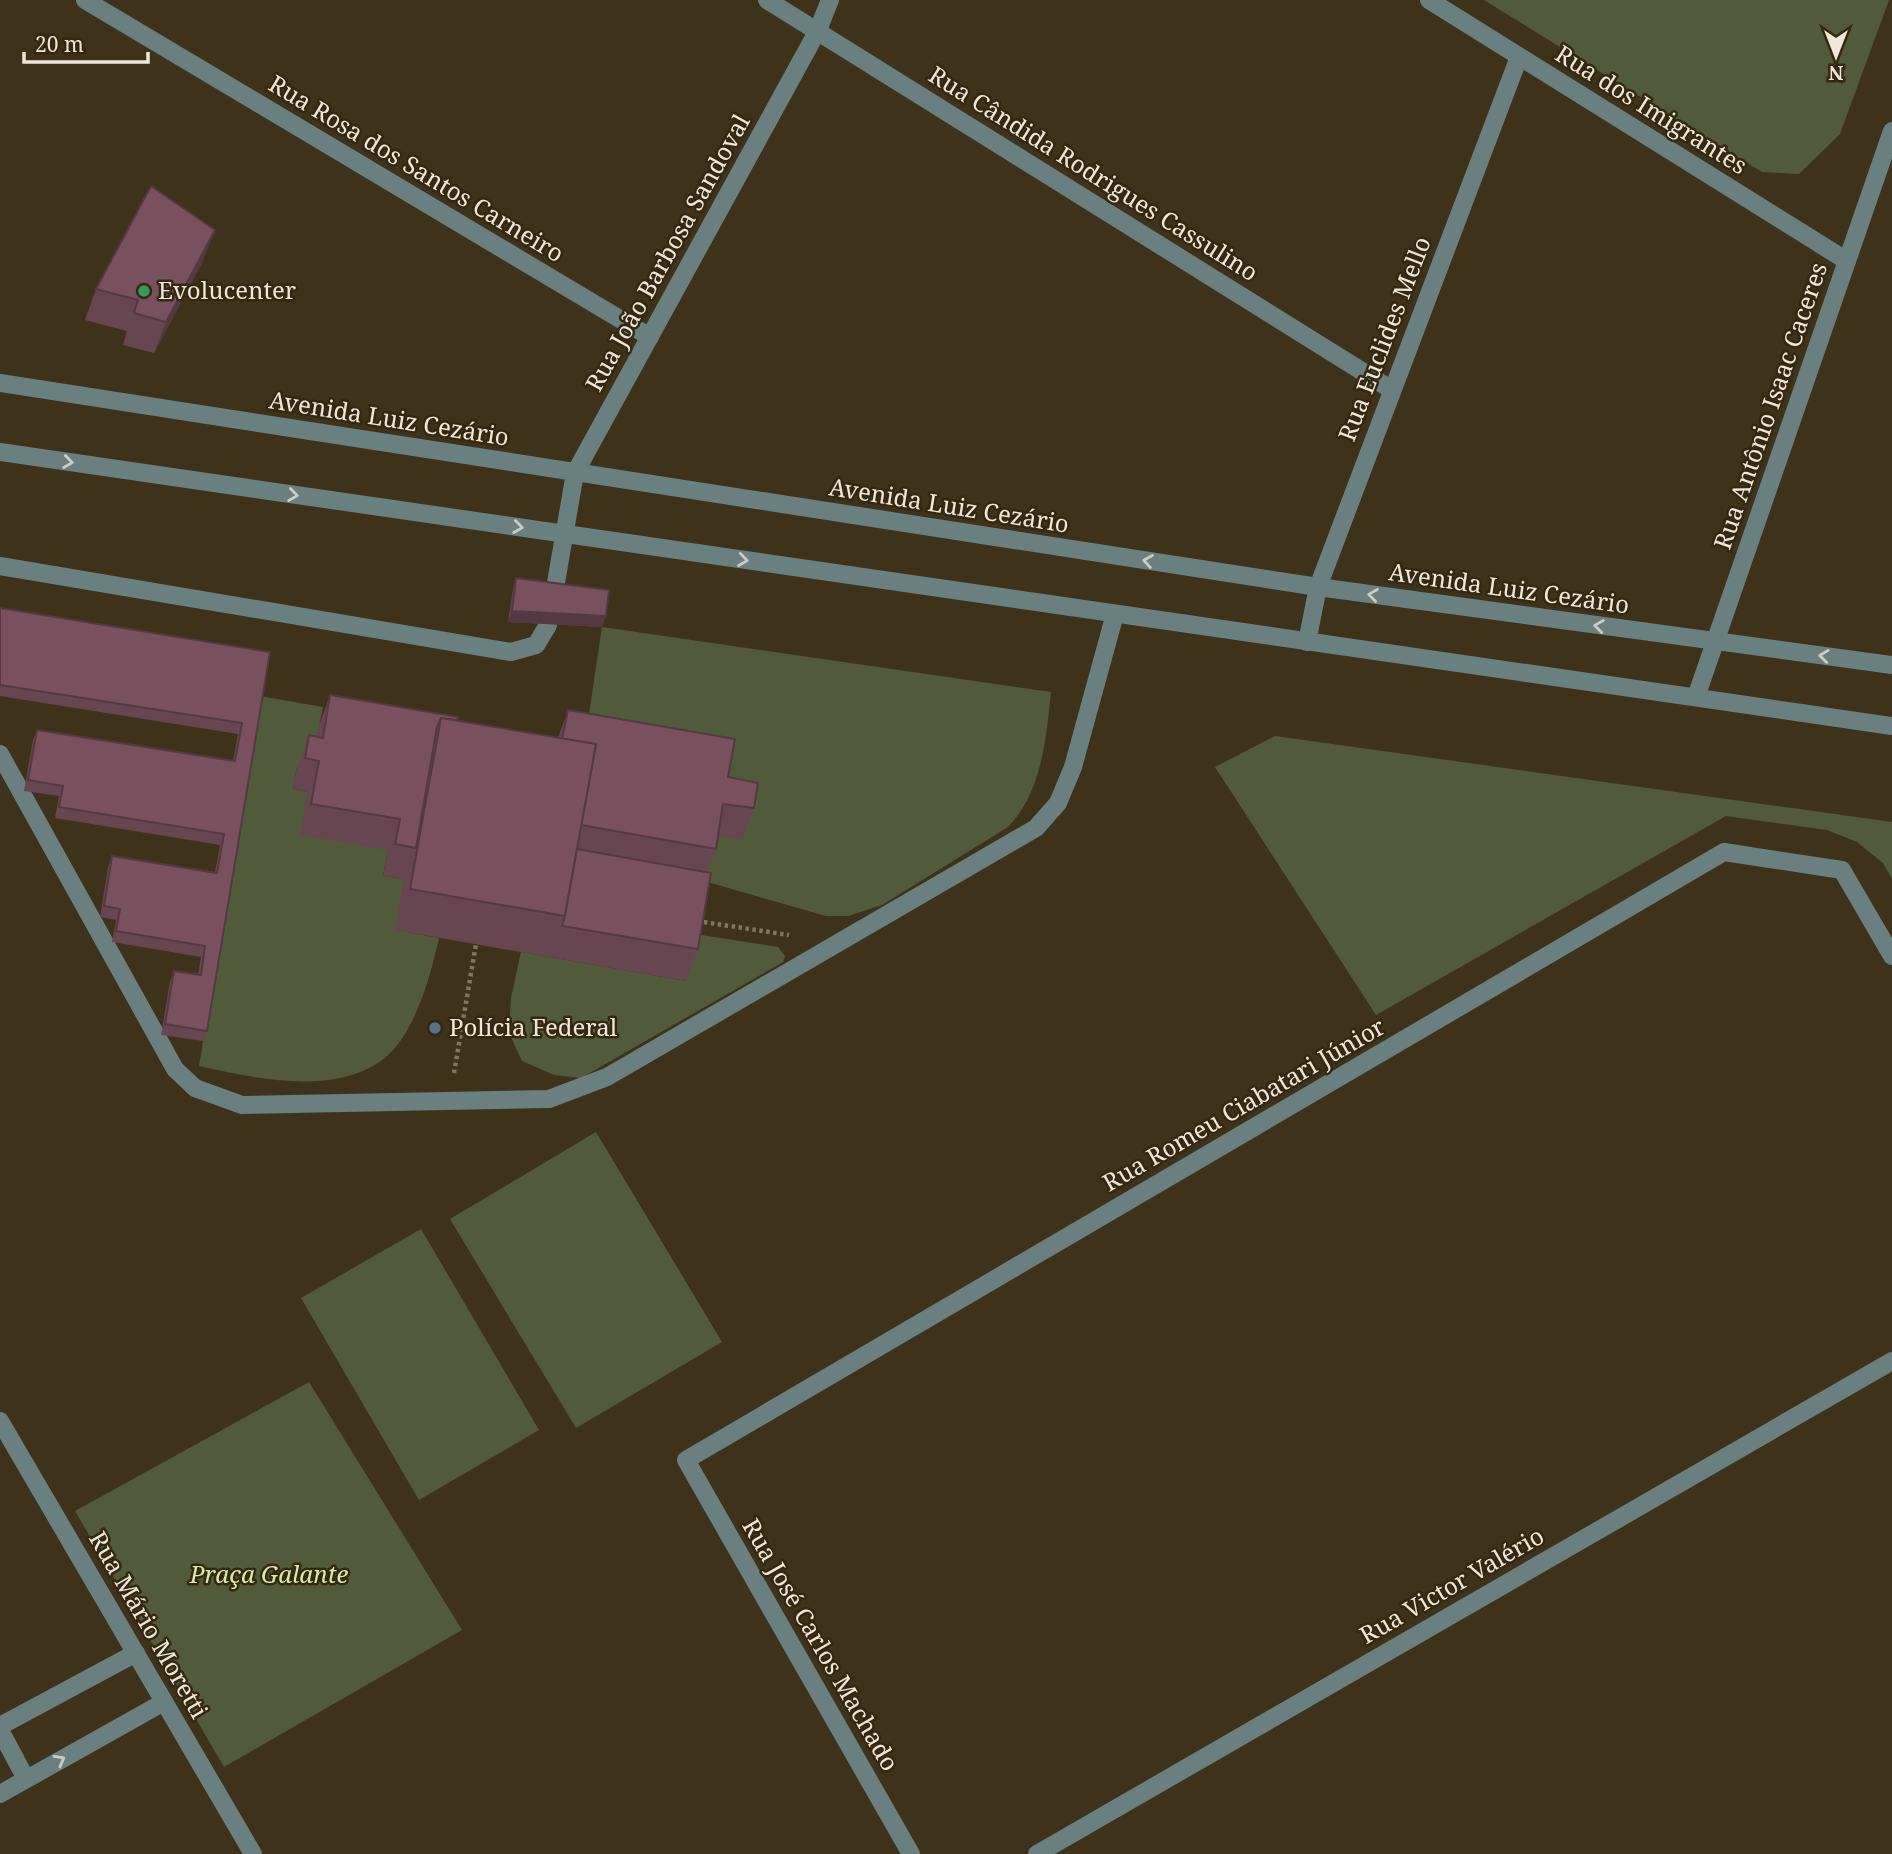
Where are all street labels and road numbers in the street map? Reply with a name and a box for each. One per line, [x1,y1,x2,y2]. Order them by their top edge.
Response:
street label: Rua dos Imigrantes [1550,36,1754,181]
street label: Rua Cândida Rodrigues Cassulino [923,57,1265,288]
street label: Rua Rosa dos Santos Carneiro [263,66,570,269]
street label: Rua João Barbosa Sandoval [577,107,757,397]
street label: Rua Euclides Mello [1329,231,1438,445]
street label: Rua Antônio Isaac Caceres [1705,258,1834,553]
street label: Avenida Luiz Cezário [267,382,512,453]
street label: Avenida Luiz Cezário [827,469,1072,540]
street label: Avenida Luiz Cezário [1387,554,1632,621]
street label: Rua Romeu Ciabatari Júnior [1096,1009,1390,1198]
street label: Rua José Carlos Machado [735,1512,907,1776]
street label: Rua Victor Valério [1353,1518,1549,1651]
street label: Rua Mário Moretti [82,1525,216,1724]

